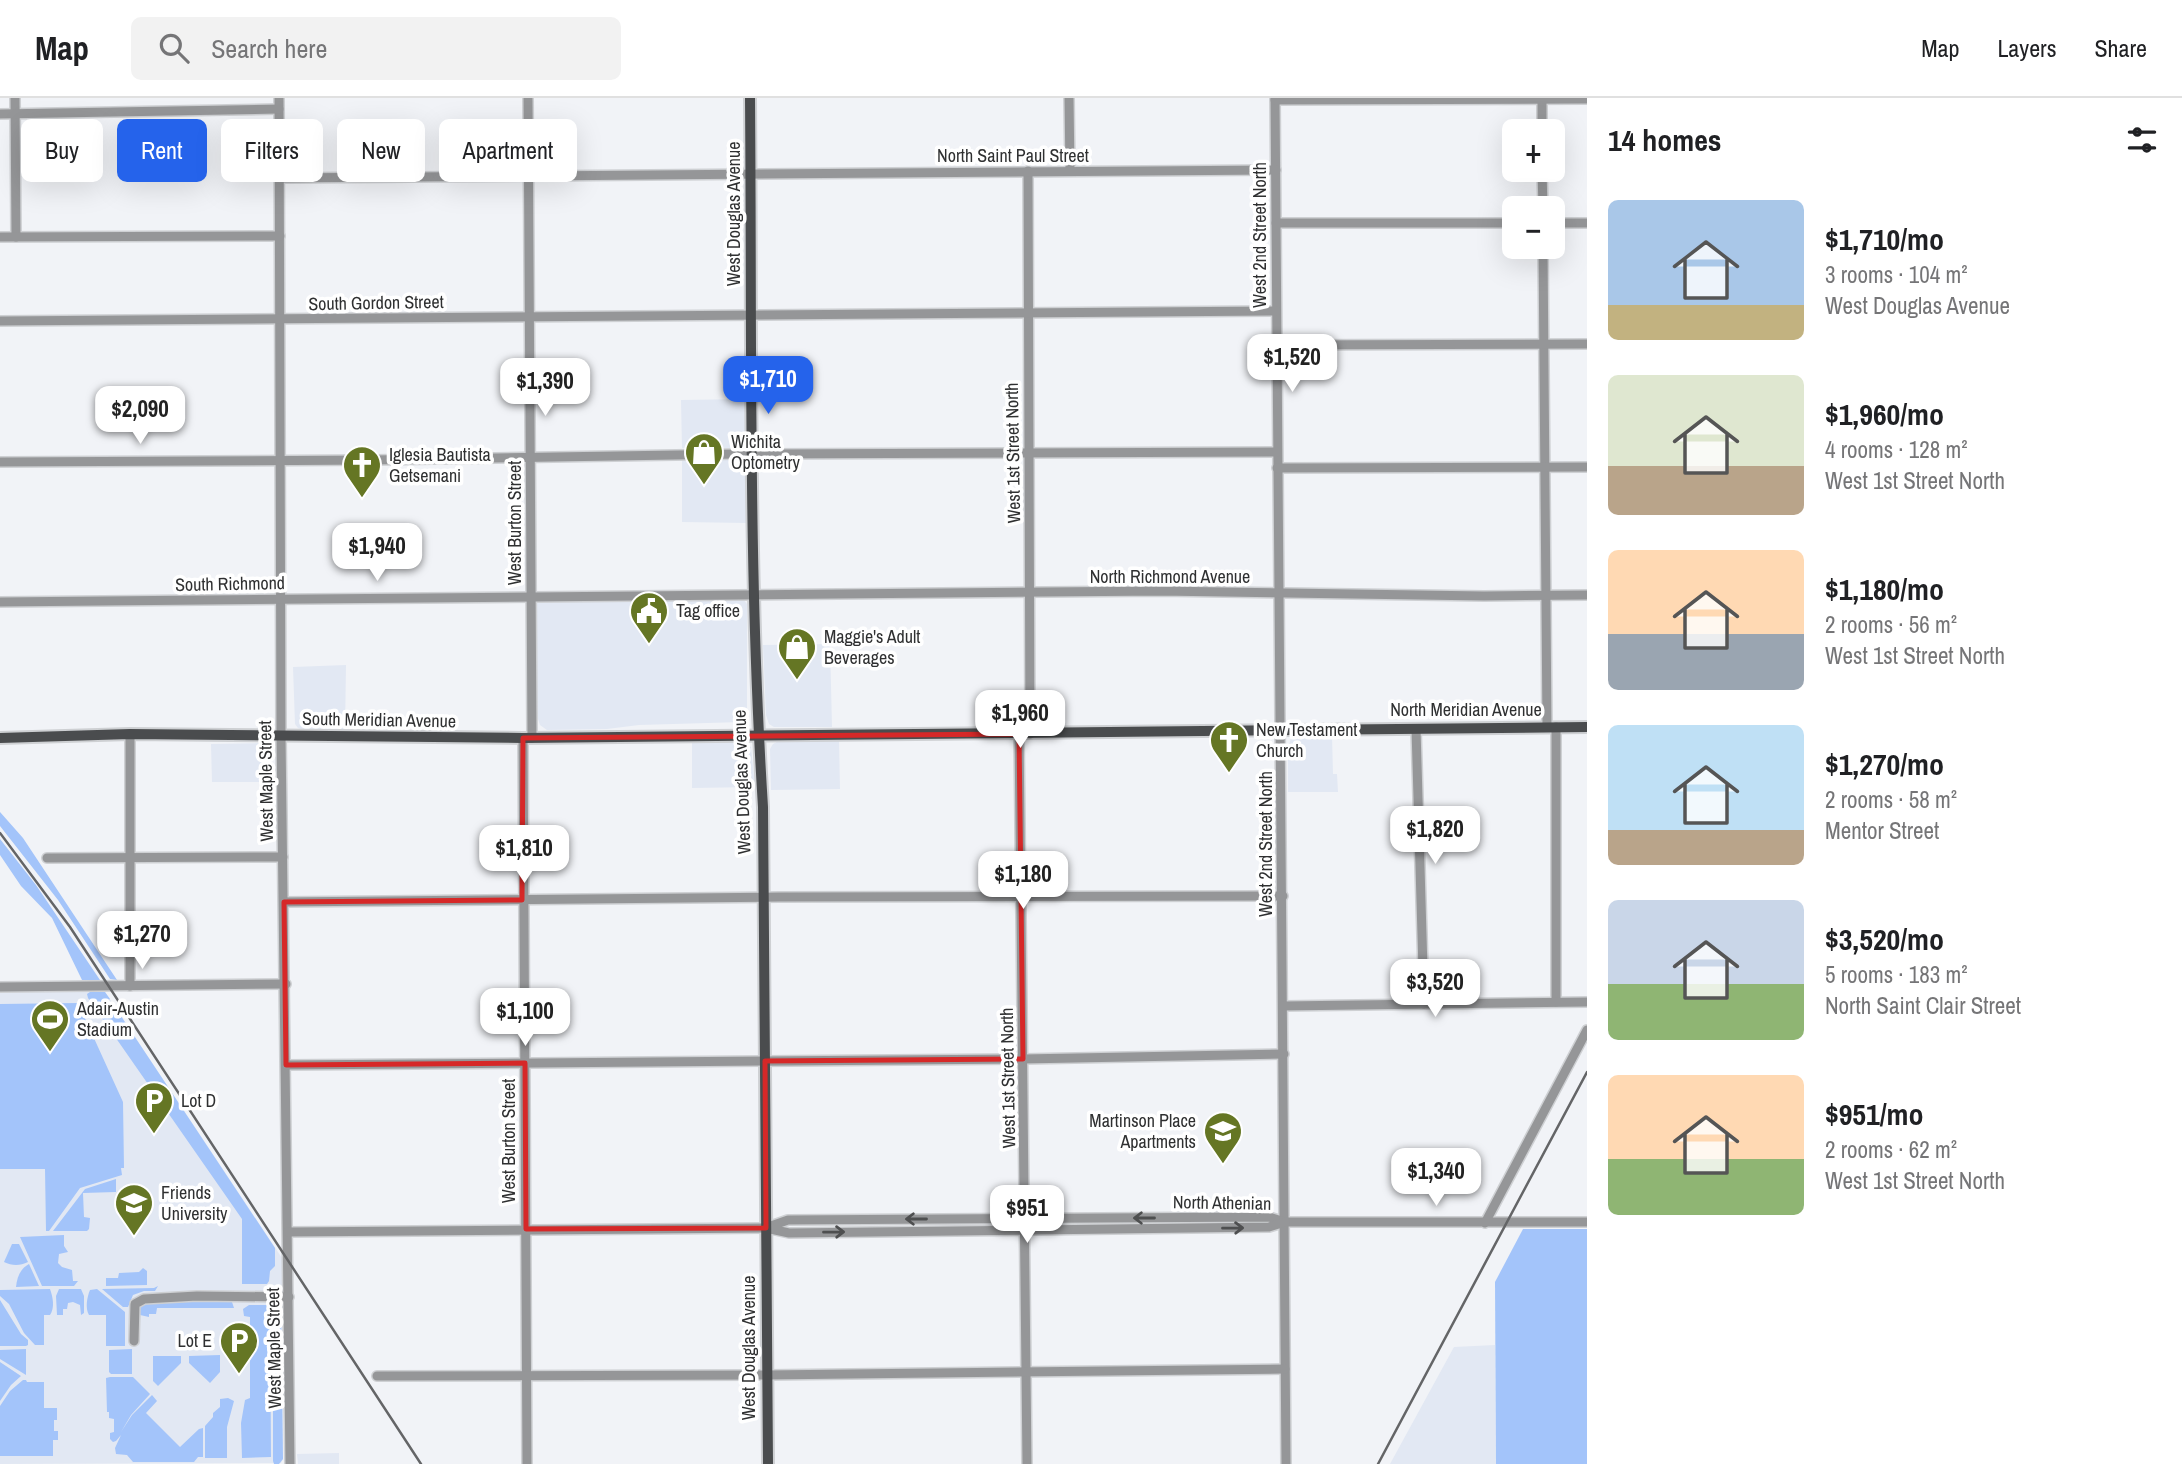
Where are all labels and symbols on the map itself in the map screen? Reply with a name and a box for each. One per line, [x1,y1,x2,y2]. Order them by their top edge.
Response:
street label: West Douglas Avenue [721,142,746,286]
street label: North Saint Paul Street [937,143,1089,168]
street label: West 2nd Street North [1247,162,1272,308]
street label: South Gordon Street [308,289,444,316]
pin: $1,520 [1235,334,1349,394]
pin: $1,710 [711,356,825,416]
pin: $1,390 [488,358,602,418]
street label: West 1st Street North [999,382,1026,524]
pin: $2,090 [83,386,197,446]
place label: Wichita Optometry [731,429,801,475]
shop icon: Wichita Optometry [683,431,725,486]
place label: Iglesia Bautista Getsemani [389,442,491,488]
church icon: Iglesia Bautista Getsemani [341,444,383,499]
street label: West Burton Street [502,461,527,585]
pin: $1,940 [320,524,434,583]
street label: North Richmond Avenue [1090,564,1250,589]
street label: South Richmond [175,570,285,597]
public building icon: Tag office [628,590,670,645]
place label: Tag office [676,598,740,623]
place label: Maggie's Adult Beverages [824,624,920,670]
shop icon: Maggie's Adult Beverages [776,626,818,681]
pin: $1,960 [963,690,1077,750]
street label: North Meridian Avenue [1390,697,1542,722]
street label: South Meridian Avenue [302,706,456,733]
street label: West Douglas Avenue [726,709,757,855]
place label: New Testament Church [1256,717,1357,763]
church icon: New Testament Church [1208,719,1250,774]
street label: West Maple Street [252,720,279,842]
street label: West 2nd Street North [1253,771,1278,917]
pin: $1,820 [1378,806,1492,866]
pin: $1,810 [467,826,581,885]
pin: $1,180 [966,852,1080,911]
pin: $1,270 [85,912,199,971]
pin: $3,520 [1378,960,1492,1019]
pin: $1,100 [468,988,582,1048]
place label: Adair-Austin Stadium [76,996,159,1042]
sports icon: Adair-Austin Stadium [29,998,71,1053]
street label: West 1st Street North [994,1007,1021,1149]
street label: West Burton Street [496,1079,521,1203]
parking icon: Lot D [133,1080,175,1135]
place label: Lot D [181,1088,216,1113]
place label: Martinson Place Apartments [1089,1108,1196,1154]
school or university icon: Martinson Place Apartments [1202,1110,1244,1165]
pin: $1,340 [1379,1148,1493,1208]
place label: Friends University [161,1180,228,1226]
school or university icon: Friends University [113,1182,155,1237]
pin: $951 [986,1186,1068,1245]
street label: North Athenian [1173,1189,1271,1216]
one-way arrow [1132,1211,1155,1225]
one-way arrow [905,1212,928,1226]
one-way arrow [1221,1221,1244,1235]
one-way arrow [822,1225,845,1239]
street label: West Douglas Avenue [736,1276,761,1420]
street label: West Maple Street [260,1287,287,1409]
parking icon: Lot E [218,1320,260,1375]
place label: Lot E [178,1328,212,1353]

